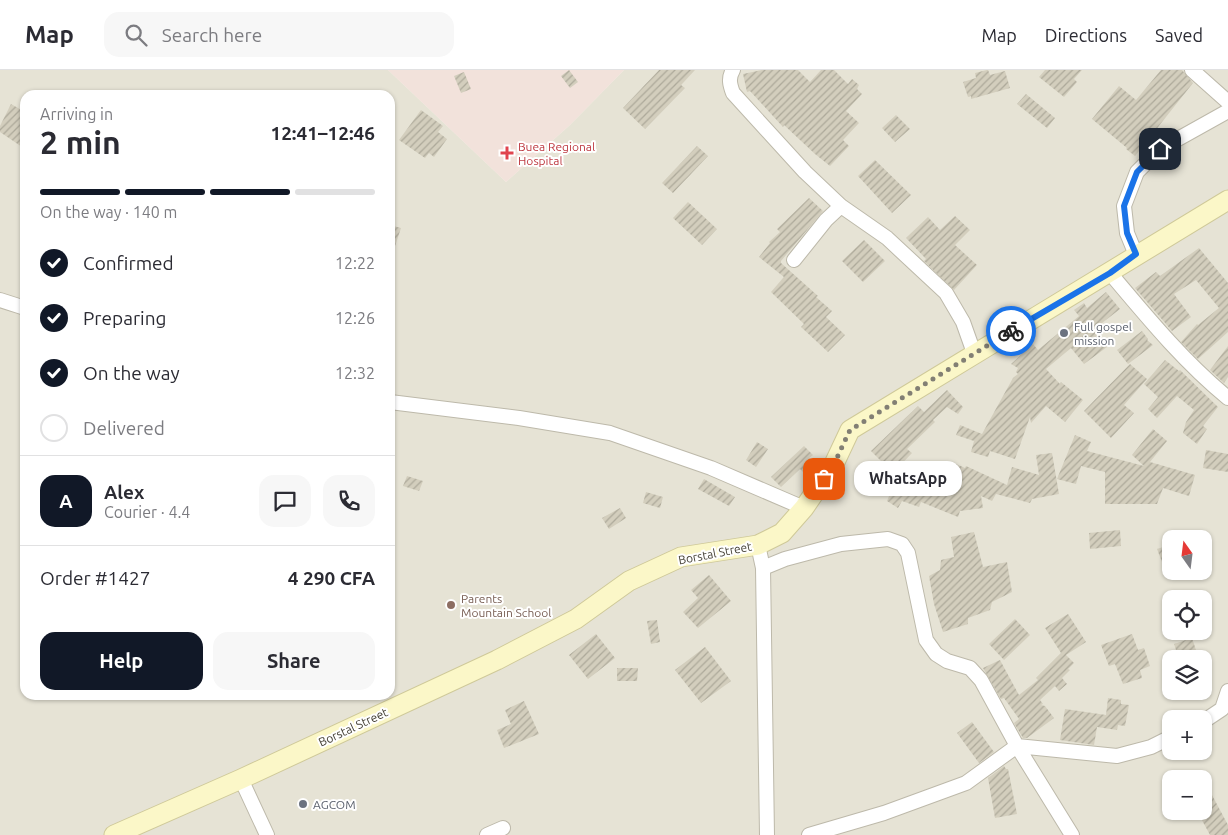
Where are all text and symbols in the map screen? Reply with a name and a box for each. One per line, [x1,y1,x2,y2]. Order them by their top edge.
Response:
search box [104,12,454,57]
text: Map [25,21,74,48]
icon: search [122,21,150,49]
text: Search here [162,24,262,46]
text: Map [981,25,1017,45]
text: Directions [1045,25,1127,45]
text: Saved [1155,25,1203,45]
text: Arriving in [40,105,113,123]
text: 12:41–12:46 [270,122,375,144]
text: 2 min [40,124,121,160]
pin [1139,128,1181,170]
icon: home [1146,135,1174,163]
place label: Buea Regional Hospital [518,140,595,167]
marker: Buea Regional Hospital [500,146,514,160]
text: On the way · 140 m [40,203,177,221]
icon: check [40,249,68,277]
text: Confirmed [83,252,174,274]
text: 12:22 [335,254,375,272]
icon: check [40,304,68,332]
courier [986,306,1036,356]
text: Preparing [83,307,167,329]
text: 12:26 [335,309,375,327]
icon: bike [997,317,1025,345]
place label: Full gospel mission [1074,320,1132,347]
marker: Full gospel mission [1058,327,1070,339]
icon: check [40,359,68,387]
text: On the way [83,362,180,384]
text: 12:32 [335,364,375,382]
text: Delivered [83,417,165,439]
pin [803,458,845,500]
callout: WhatsApp [854,462,962,496]
icon: bag [810,465,838,493]
text: WhatsApp [869,469,947,487]
button: chat [259,475,311,527]
button: phone [323,475,375,527]
text: Alex [104,481,144,503]
text: A [59,490,73,512]
text: Courier · 4.4 [104,503,190,521]
north arrow [1162,530,1212,580]
map controls [1162,530,1212,820]
street label: Borstal Street [677,539,753,567]
text: Order #1427 [40,567,150,589]
text: 4 290 CFA [288,567,375,589]
button: locate [1162,590,1212,640]
place label: Parents Mountain School [461,592,551,619]
marker: Parents Mountain School [445,599,457,611]
button: Help [40,632,203,690]
button: Share [213,632,375,690]
button: layers [1162,650,1212,700]
street label: Borstal Street [316,705,390,749]
button: + [1162,710,1212,760]
button: − [1162,770,1212,820]
marker: AGCOM [297,798,309,810]
place label: AGCOM [313,798,356,811]

